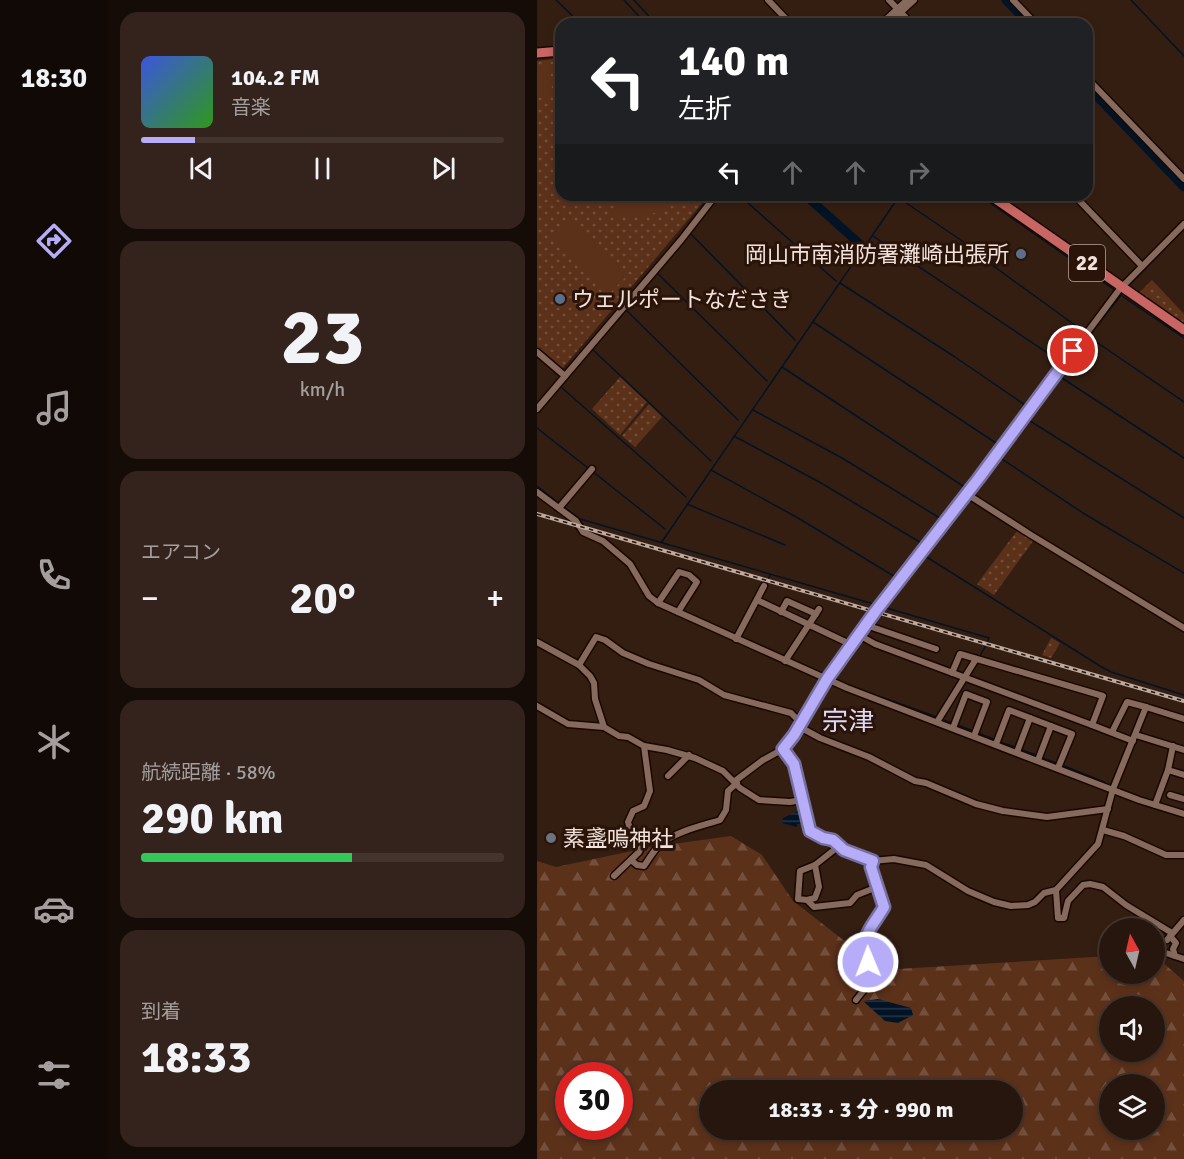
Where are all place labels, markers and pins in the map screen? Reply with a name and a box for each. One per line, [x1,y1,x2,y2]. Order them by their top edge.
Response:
place label: 岡山市南消防署灘崎出張所 [745,241,1009,268]
marker: 岡山市南消防署灘崎出張所 [1014,247,1028,261]
place label: ウェルポートなださき [572,286,792,313]
marker: ウェルポートなださき [553,292,567,306]
pin [1047,325,1098,376]
place label: 素盞嗚神社 [563,825,673,852]
marker: 素盞嗚神社 [544,831,558,845]

